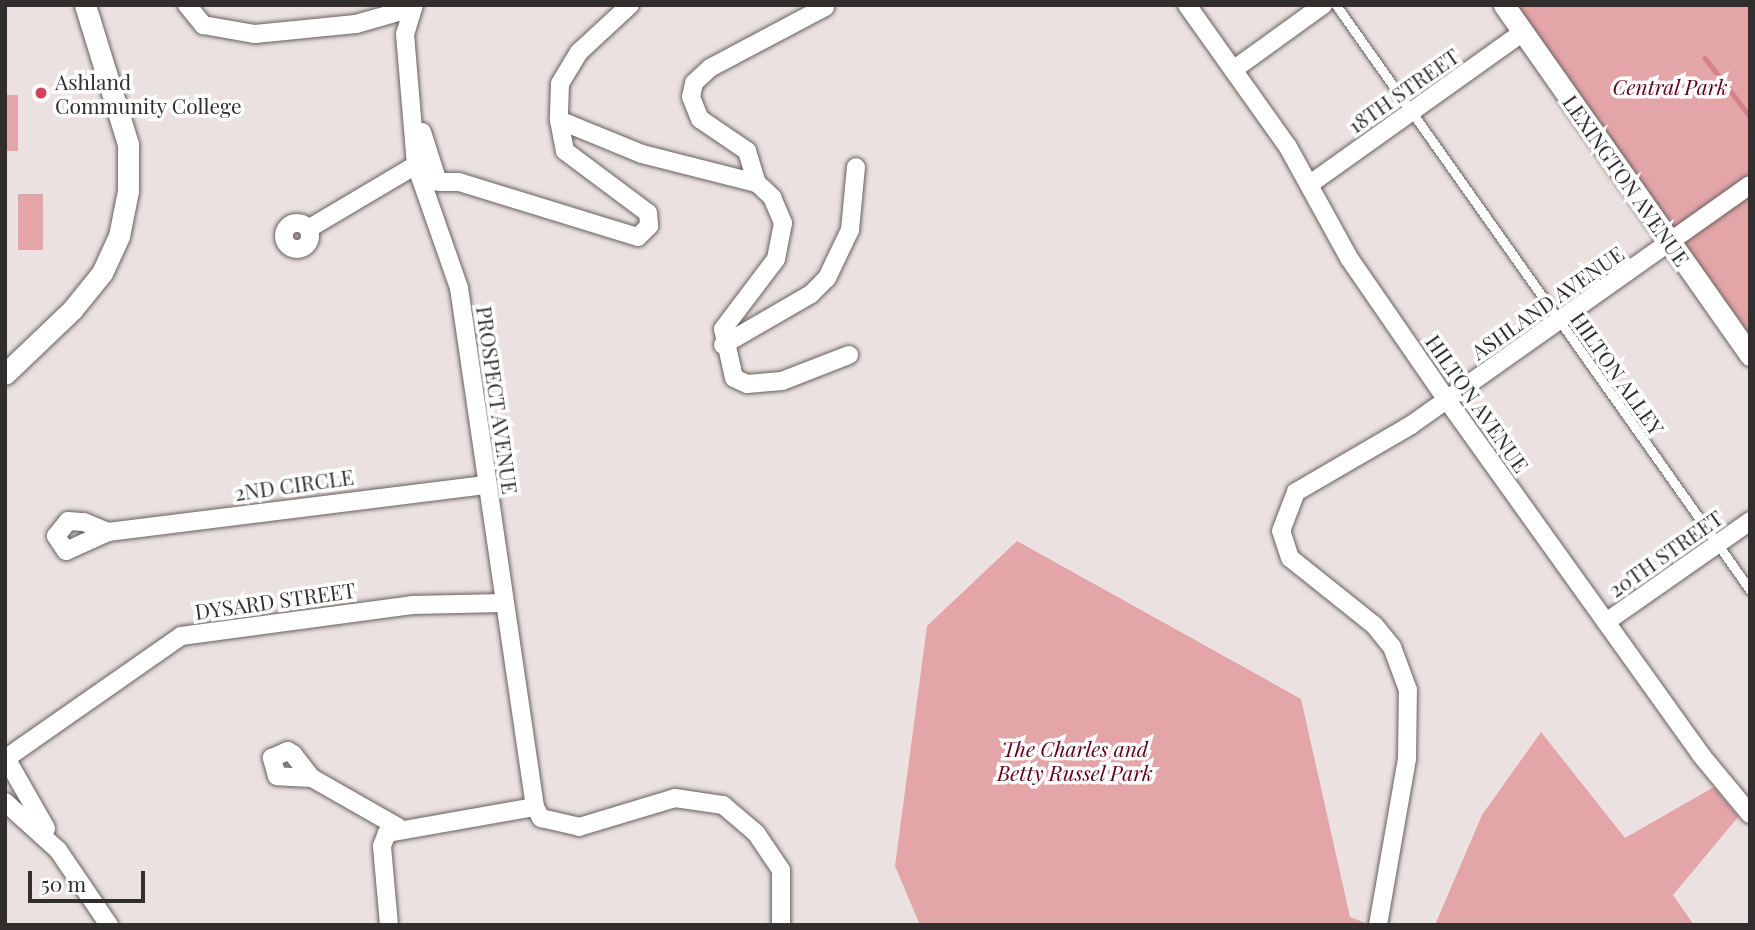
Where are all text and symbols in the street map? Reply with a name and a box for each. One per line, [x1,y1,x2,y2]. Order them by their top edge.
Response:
street label: 18TH STREET [1343,43,1463,137]
place label: Ashland Community College [55,68,242,118]
park label: Central Park [1612,73,1728,99]
marker: Ashland Community College [33,85,49,101]
street label: LEXINGTON AVENUE [1558,89,1696,271]
street label: ASHLAND AVENUE [1466,240,1628,364]
street label: PROSPECT AVENUE [472,304,524,496]
street label: HILTON ALLEY [1566,306,1670,440]
street label: HILTON AVENUE [1421,329,1535,477]
street label: 2ND CIRCLE [233,463,355,505]
street label: 20TH STREET [1603,504,1727,602]
street label: DYSARD STREET [193,576,357,624]
park label: The Charles and Betty Russel Park [997,735,1153,785]
scale bar [32,856,149,900]
text: 50 m [41,869,86,897]

